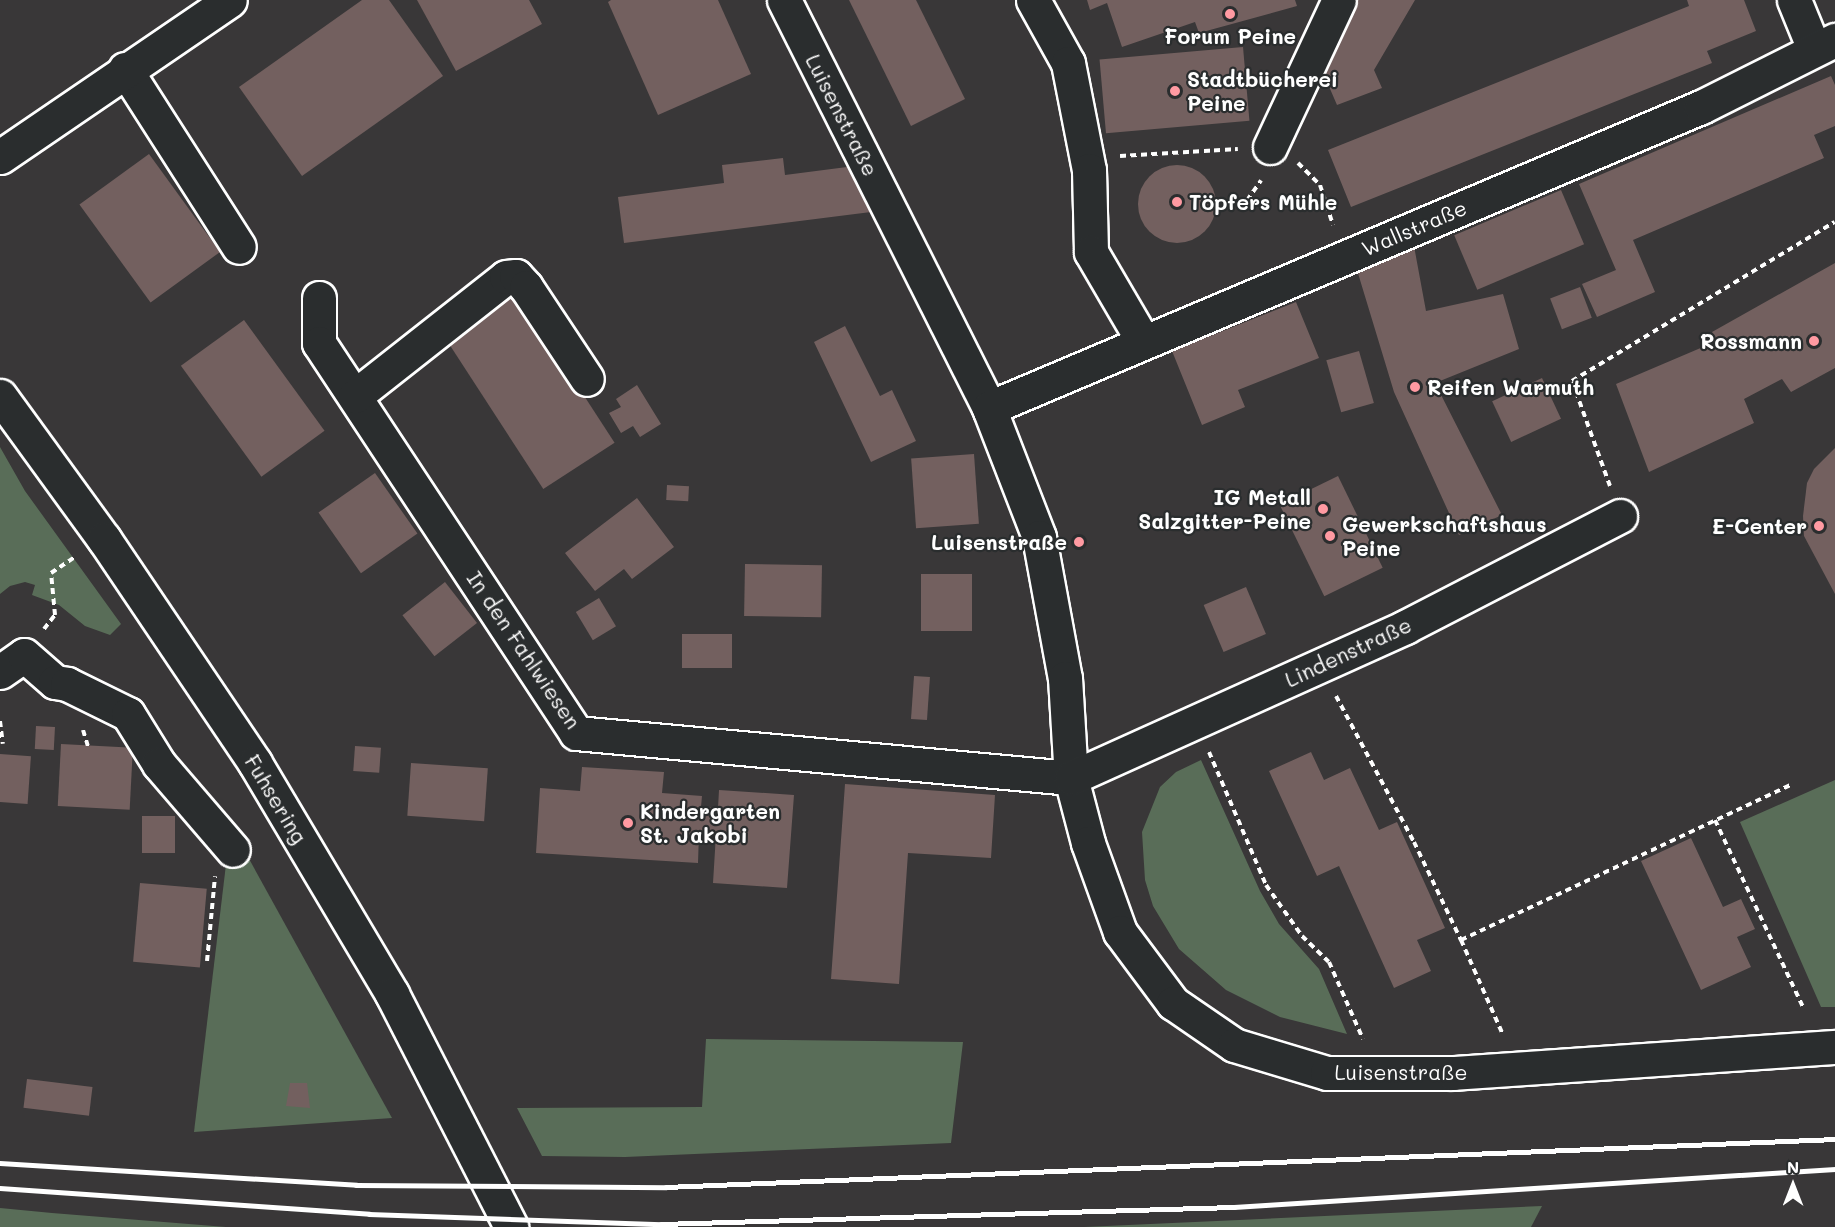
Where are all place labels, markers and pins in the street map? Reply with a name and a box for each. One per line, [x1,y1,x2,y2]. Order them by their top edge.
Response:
marker: Forum Peine [1223,7,1237,21]
place label: Forum Peine [1164,23,1296,49]
place label: Stadtbücherei Peine [1187,66,1338,116]
marker: Stadtbücherei Peine [1168,84,1182,98]
place label: Töpfers Mühle [1189,189,1337,215]
marker: Töpfers Mühle [1170,195,1184,209]
place label: Rossmann [1700,328,1802,354]
marker: Rossmann [1807,334,1821,348]
place label: Reifen Warmuth [1427,374,1594,400]
marker: Reifen Warmuth [1408,380,1422,394]
place label: IG Metall Salzgitter-Peine [1138,484,1311,534]
marker: IG Metall Salzgitter-Peine [1316,502,1330,516]
place label: Gewerkschaftshaus Peine [1342,511,1546,561]
place label: E-Center [1712,513,1807,539]
marker: E-Center [1812,519,1826,533]
place label: Luisenstraße [931,529,1067,555]
marker: Gewerkschaftshaus Peine [1323,529,1337,543]
marker: Luisenstraße [1072,535,1086,549]
place label: Kindergarten St. Jakobi [640,798,780,848]
marker: Kindergarten St. Jakobi [621,816,635,830]

